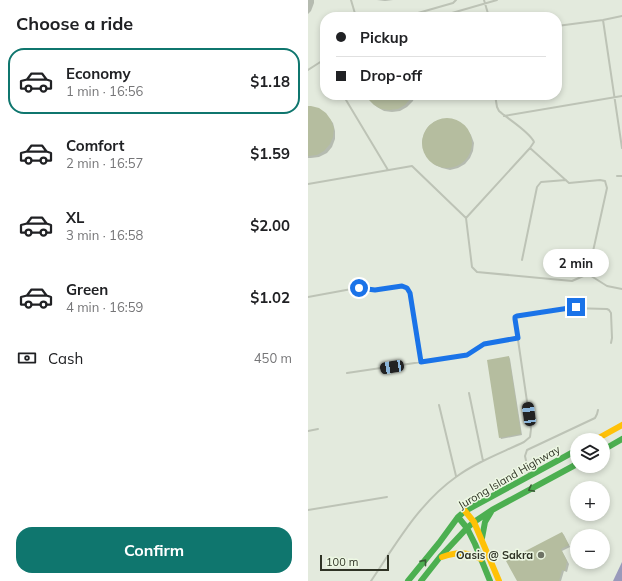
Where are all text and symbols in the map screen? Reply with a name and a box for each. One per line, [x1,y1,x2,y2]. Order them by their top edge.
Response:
text: Choose a ride [16,12,133,35]
text: Pickup [360,28,408,47]
icon: car [18,63,54,99]
text: Economy [66,64,131,83]
text: Drop-off [360,66,422,85]
text: $1.18 [250,72,290,91]
text: 1 min · 16:56 [66,83,143,99]
icon: car [18,135,54,171]
text: Comfort [66,136,124,155]
text: $1.59 [250,144,290,163]
text: 2 min · 16:57 [66,155,143,171]
icon: car [18,207,54,243]
text: XL [66,208,84,227]
text: $2.00 [250,216,290,235]
text: 3 min · 16:58 [66,227,143,243]
callout: 2 min [543,249,609,277]
text: 2 min [559,255,593,271]
icon: car [18,279,54,315]
route start [350,279,368,297]
text: Green [66,280,108,299]
text: $1.02 [250,288,290,307]
route end [567,298,585,316]
text: 4 min · 16:59 [66,299,143,315]
icon: cash [16,347,38,369]
text: Cash [48,349,83,368]
text: 450 m [254,350,292,366]
car [379,359,405,375]
car [521,401,537,427]
map controls [570,433,610,569]
button: layers [570,433,610,473]
street label: Jurong Island Highway [456,442,563,512]
button: + [570,481,610,521]
one-way arrow [528,484,535,491]
button: Confirm [16,527,292,573]
button: − [570,529,610,569]
place label: Oasis @ Sakra [456,548,533,562]
marker: Oasis @ Sakra [536,550,546,560]
scale bar [320,553,389,572]
text: 100 m [326,555,358,569]
one-way arrow [419,560,426,567]

